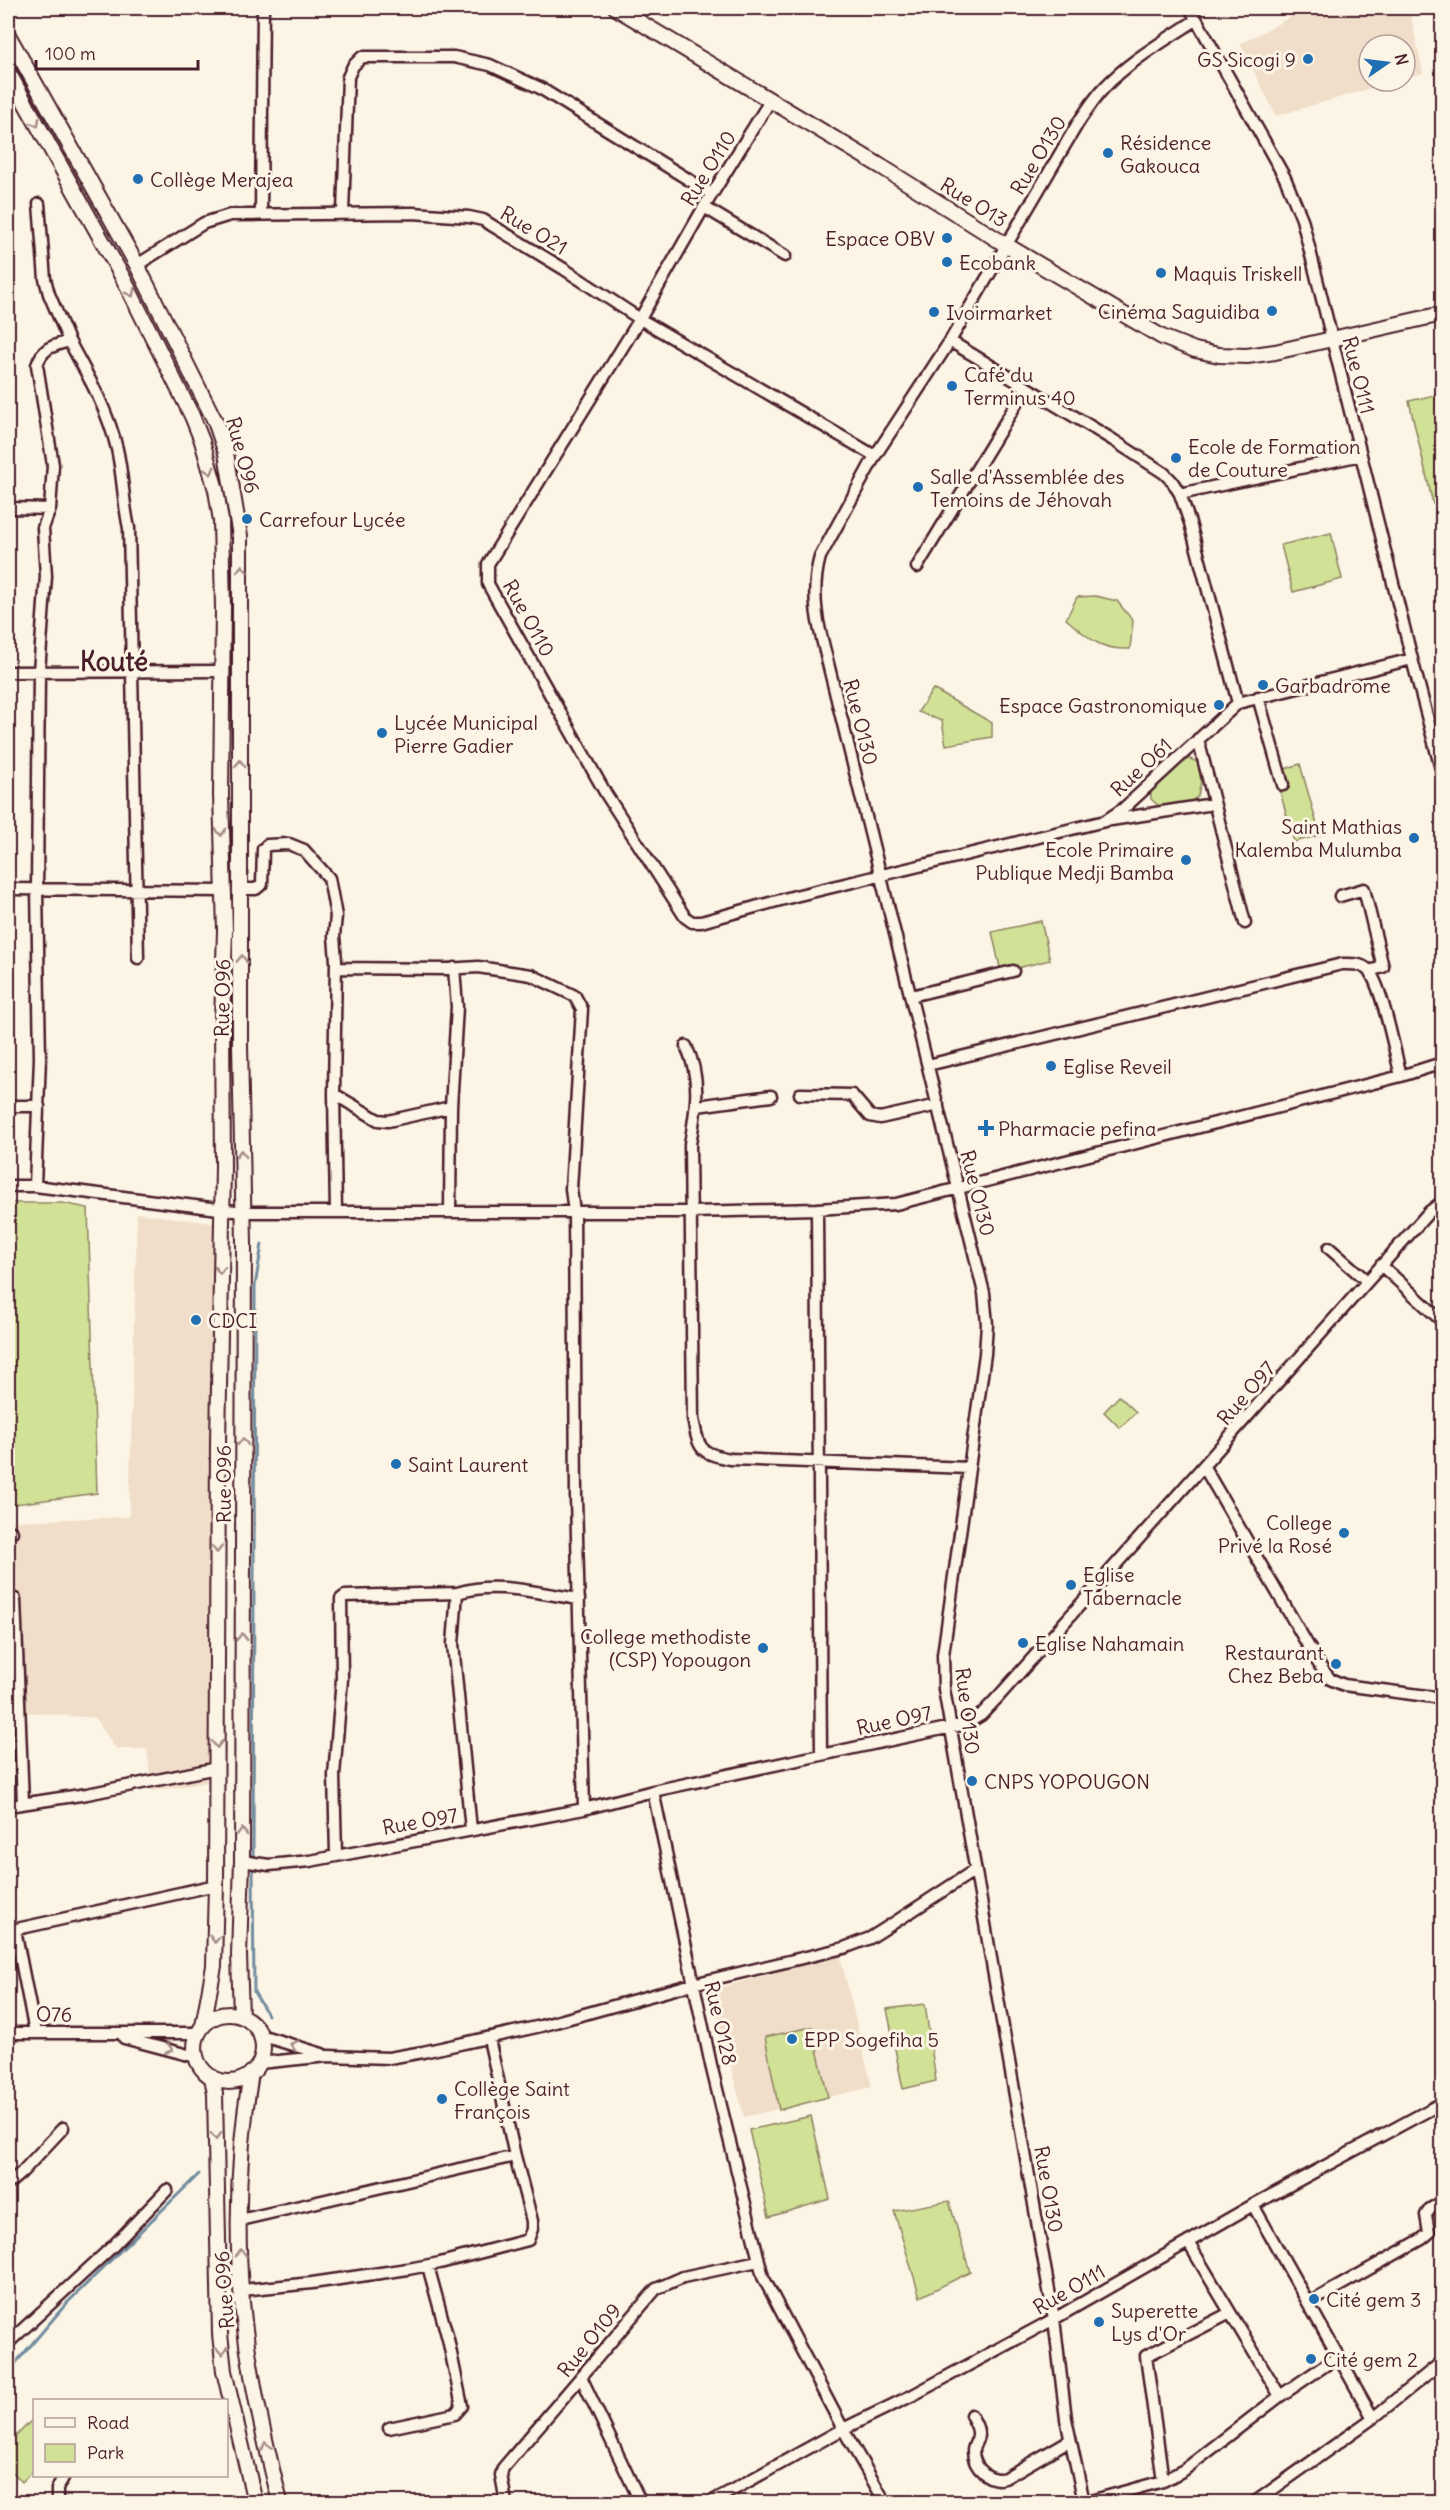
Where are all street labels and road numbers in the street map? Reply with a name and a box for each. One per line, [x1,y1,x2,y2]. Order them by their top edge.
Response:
street label: Rue O130 [1005,111,1071,199]
street label: Rue O110 [675,126,741,210]
street label: Rue O13 [936,172,1012,232]
street label: Rue O21 [496,200,572,260]
street label: Rue O111 [1337,334,1381,416]
street label: Rue O96 [221,414,265,496]
street label: Rue O110 [498,575,560,661]
street label: Rue O130 [838,676,884,768]
street label: Rue O61 [1105,732,1177,802]
street label: Rue O96 [209,959,235,1037]
street label: Rue O130 [955,1147,1001,1239]
street label: Rue O97 [1211,1356,1281,1430]
street label: Rue O96 [211,1445,236,1523]
street label: Rue O130 [950,1666,986,1756]
street label: Rue O97 [854,1700,934,1740]
street label: Rue O97 [380,1802,460,1840]
street label: Rue O128 [699,1978,743,2068]
street label: O76 [36,2001,72,2027]
street label: Rue O130 [1029,2144,1069,2234]
street label: Rue O96 [209,2250,239,2330]
street label: Rue O111 [1029,2258,1109,2320]
street label: Rue O109 [552,2298,626,2382]

